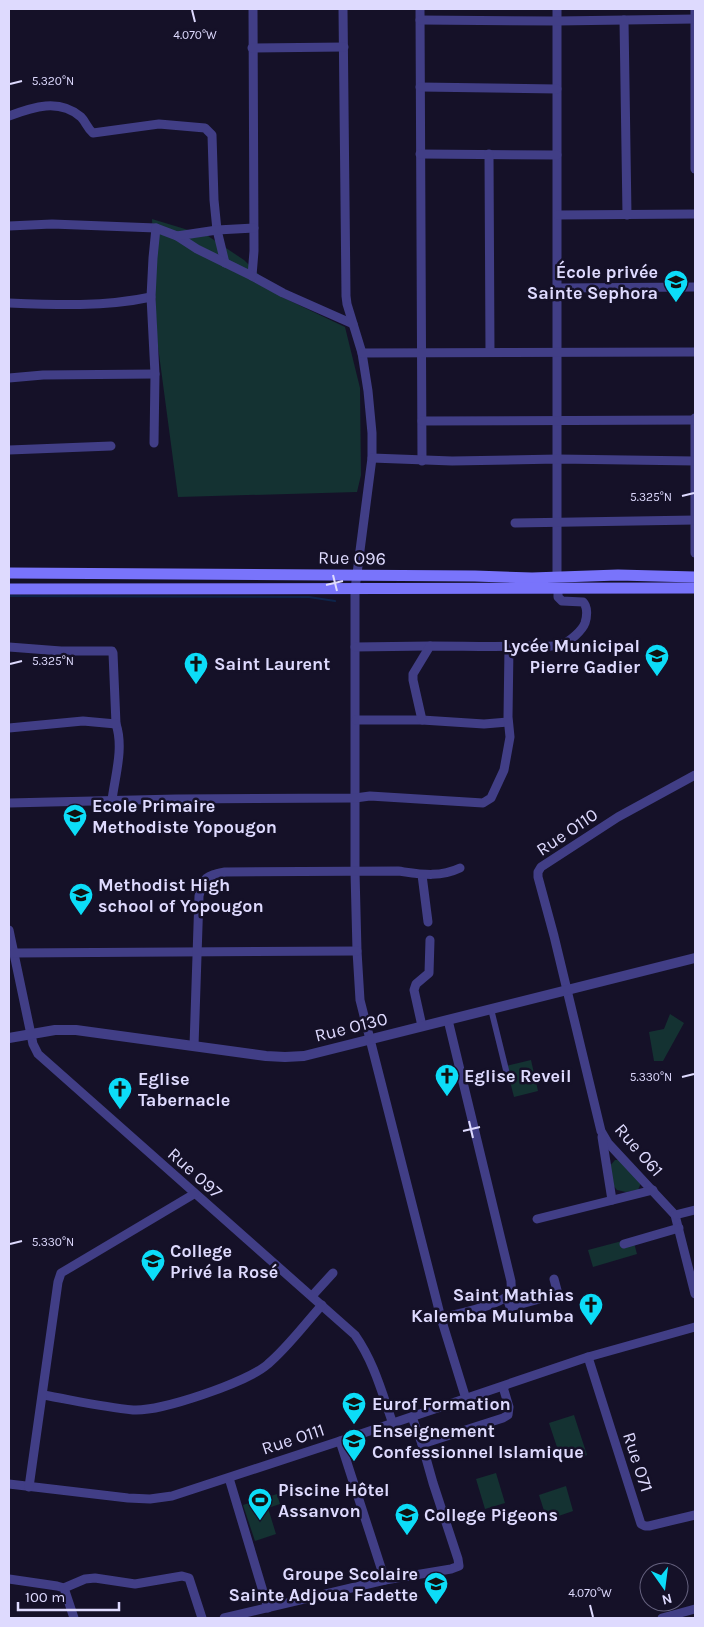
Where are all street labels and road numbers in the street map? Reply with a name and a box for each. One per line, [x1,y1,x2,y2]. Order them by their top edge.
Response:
street label: Rue O96 [318,546,386,570]
street label: Rue O110 [532,803,602,861]
street label: Rue O130 [312,1007,390,1047]
street label: Rue O61 [610,1119,668,1181]
street label: Rue O97 [163,1143,227,1204]
street label: Rue O111 [259,1419,327,1459]
street label: Rue O71 [618,1429,658,1495]

